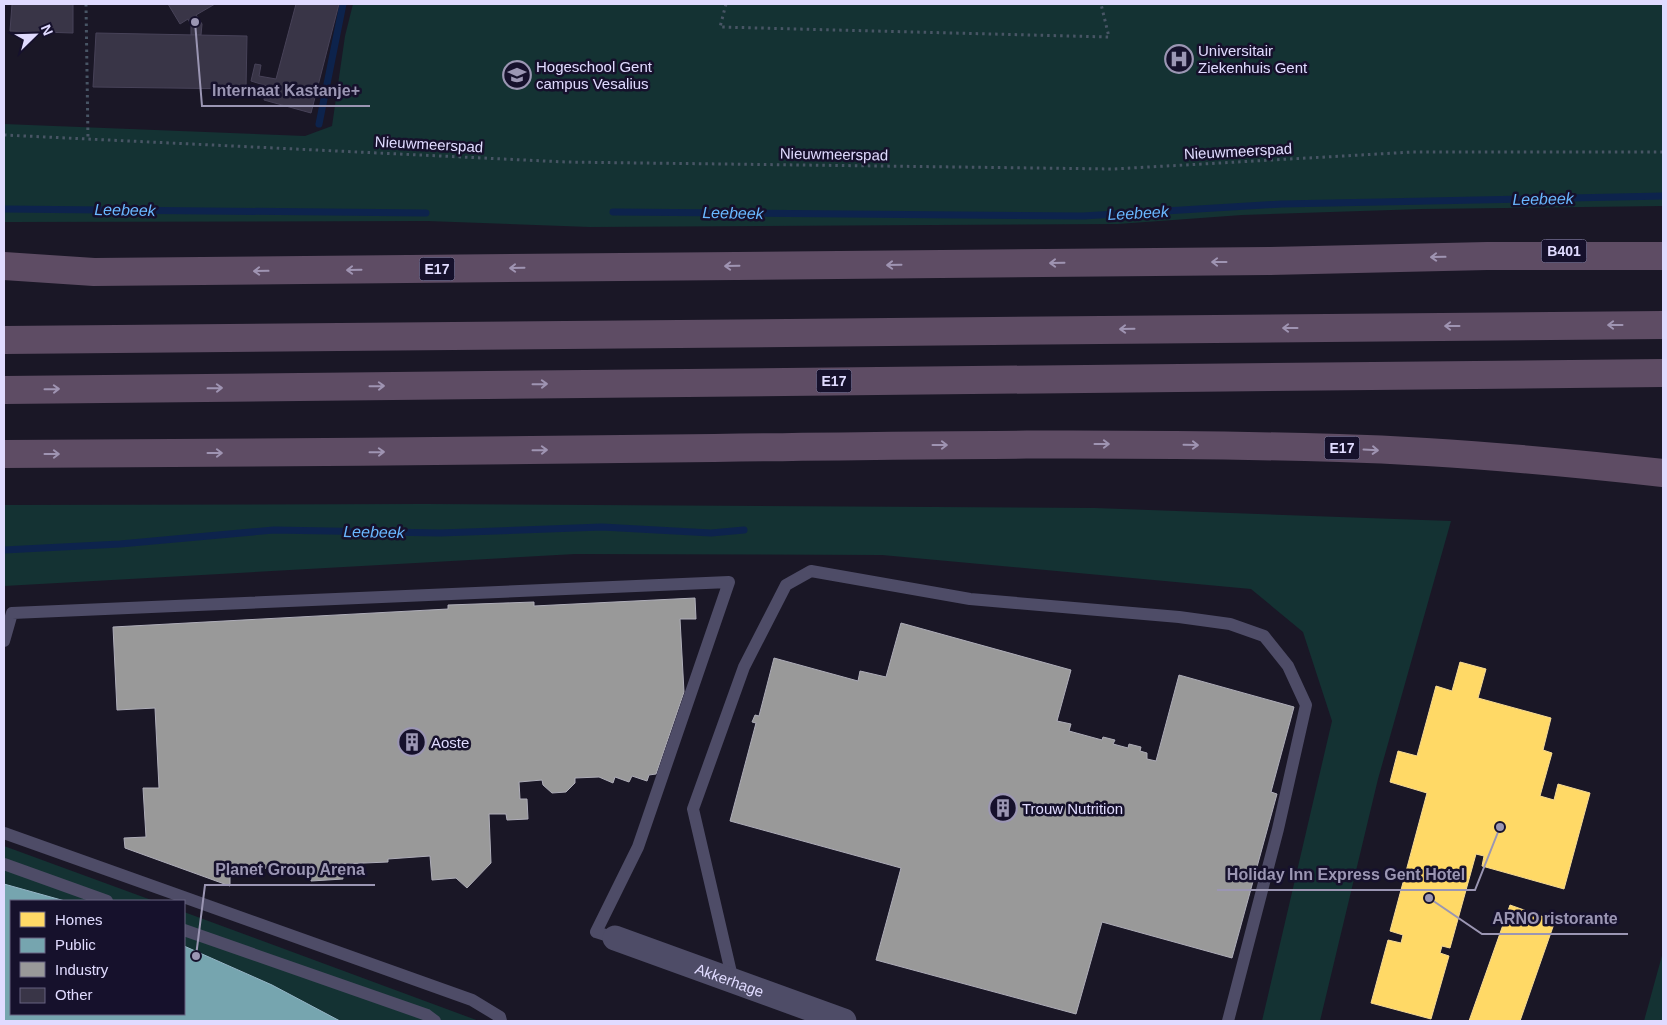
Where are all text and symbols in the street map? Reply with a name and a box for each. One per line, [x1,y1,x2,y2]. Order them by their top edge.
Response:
north arrow [10,10,60,60]
text: N [38,22,56,38]
place label: Universitair Ziekenhuis Gent [1198,42,1308,76]
hospital icon: Universitair Ziekenhuis Gent [1164,44,1194,74]
place label: Hogeschool Gent campus Vesalius [536,58,653,92]
school or university icon: Hogeschool Gent campus Vesalius [502,60,532,90]
callout: Internaat Kastanje+ [202,75,370,106]
text: Internaat Kastanje+ [212,82,360,99]
street label: Nieuwmeerspad [374,133,484,155]
street label: Nieuwmeerspad [1183,140,1293,162]
street label: Nieuwmeerspad [780,145,888,163]
water label: Leebeek [1512,190,1575,208]
water label: Leebeek [94,201,157,219]
water label: Leebeek [1107,203,1170,223]
water label: Leebeek [702,204,765,222]
road number: B401 [1542,240,1586,262]
one-way arrow [1430,252,1446,262]
one-way arrow [1212,257,1228,266]
road number: E17 [420,258,454,280]
one-way arrow [1049,258,1066,268]
one-way arrow [887,260,903,269]
one-way arrow [724,261,740,271]
one-way arrow [509,263,525,273]
one-way arrow [346,265,362,275]
one-way arrow [253,266,269,276]
one-way arrow [1607,320,1623,330]
one-way arrow [1444,322,1460,331]
one-way arrow [1282,323,1298,333]
one-way arrow [1119,324,1136,334]
road number: E17 [816,370,852,392]
one-way arrow [532,380,548,389]
one-way arrow [369,381,385,391]
one-way arrow [207,383,223,392]
one-way arrow [44,384,60,394]
road number: E17 [1324,436,1360,459]
one-way arrow [1094,439,1110,449]
one-way arrow [932,440,948,450]
one-way arrow [1183,440,1199,450]
one-way arrow [532,445,548,455]
one-way arrow [1363,445,1379,454]
one-way arrow [369,447,385,457]
one-way arrow [206,448,223,458]
one-way arrow [44,449,60,459]
water label: Leebeek [343,523,406,541]
building icon: Aoste [397,727,427,757]
place label: Aoste [431,734,469,751]
building icon: Trouw Nutrition [988,793,1018,823]
place label: Trouw Nutrition [1022,800,1123,817]
callout: Planet Group Arena [205,854,375,885]
callout: Holiday Inn Express Gent Hotel [1217,859,1475,890]
text: Planet Group Arena [215,861,365,878]
text: Holiday Inn Express Gent Hotel [1227,866,1465,883]
legend [10,900,185,1015]
callout: ARNO ristorante [1482,903,1628,934]
text: ARNO ristorante [1492,910,1618,927]
text: Homes [55,911,103,928]
text: Public [55,936,96,953]
street label: Akkerhage [693,959,766,1000]
text: Industry [55,961,109,978]
text: Other [55,986,93,1003]

